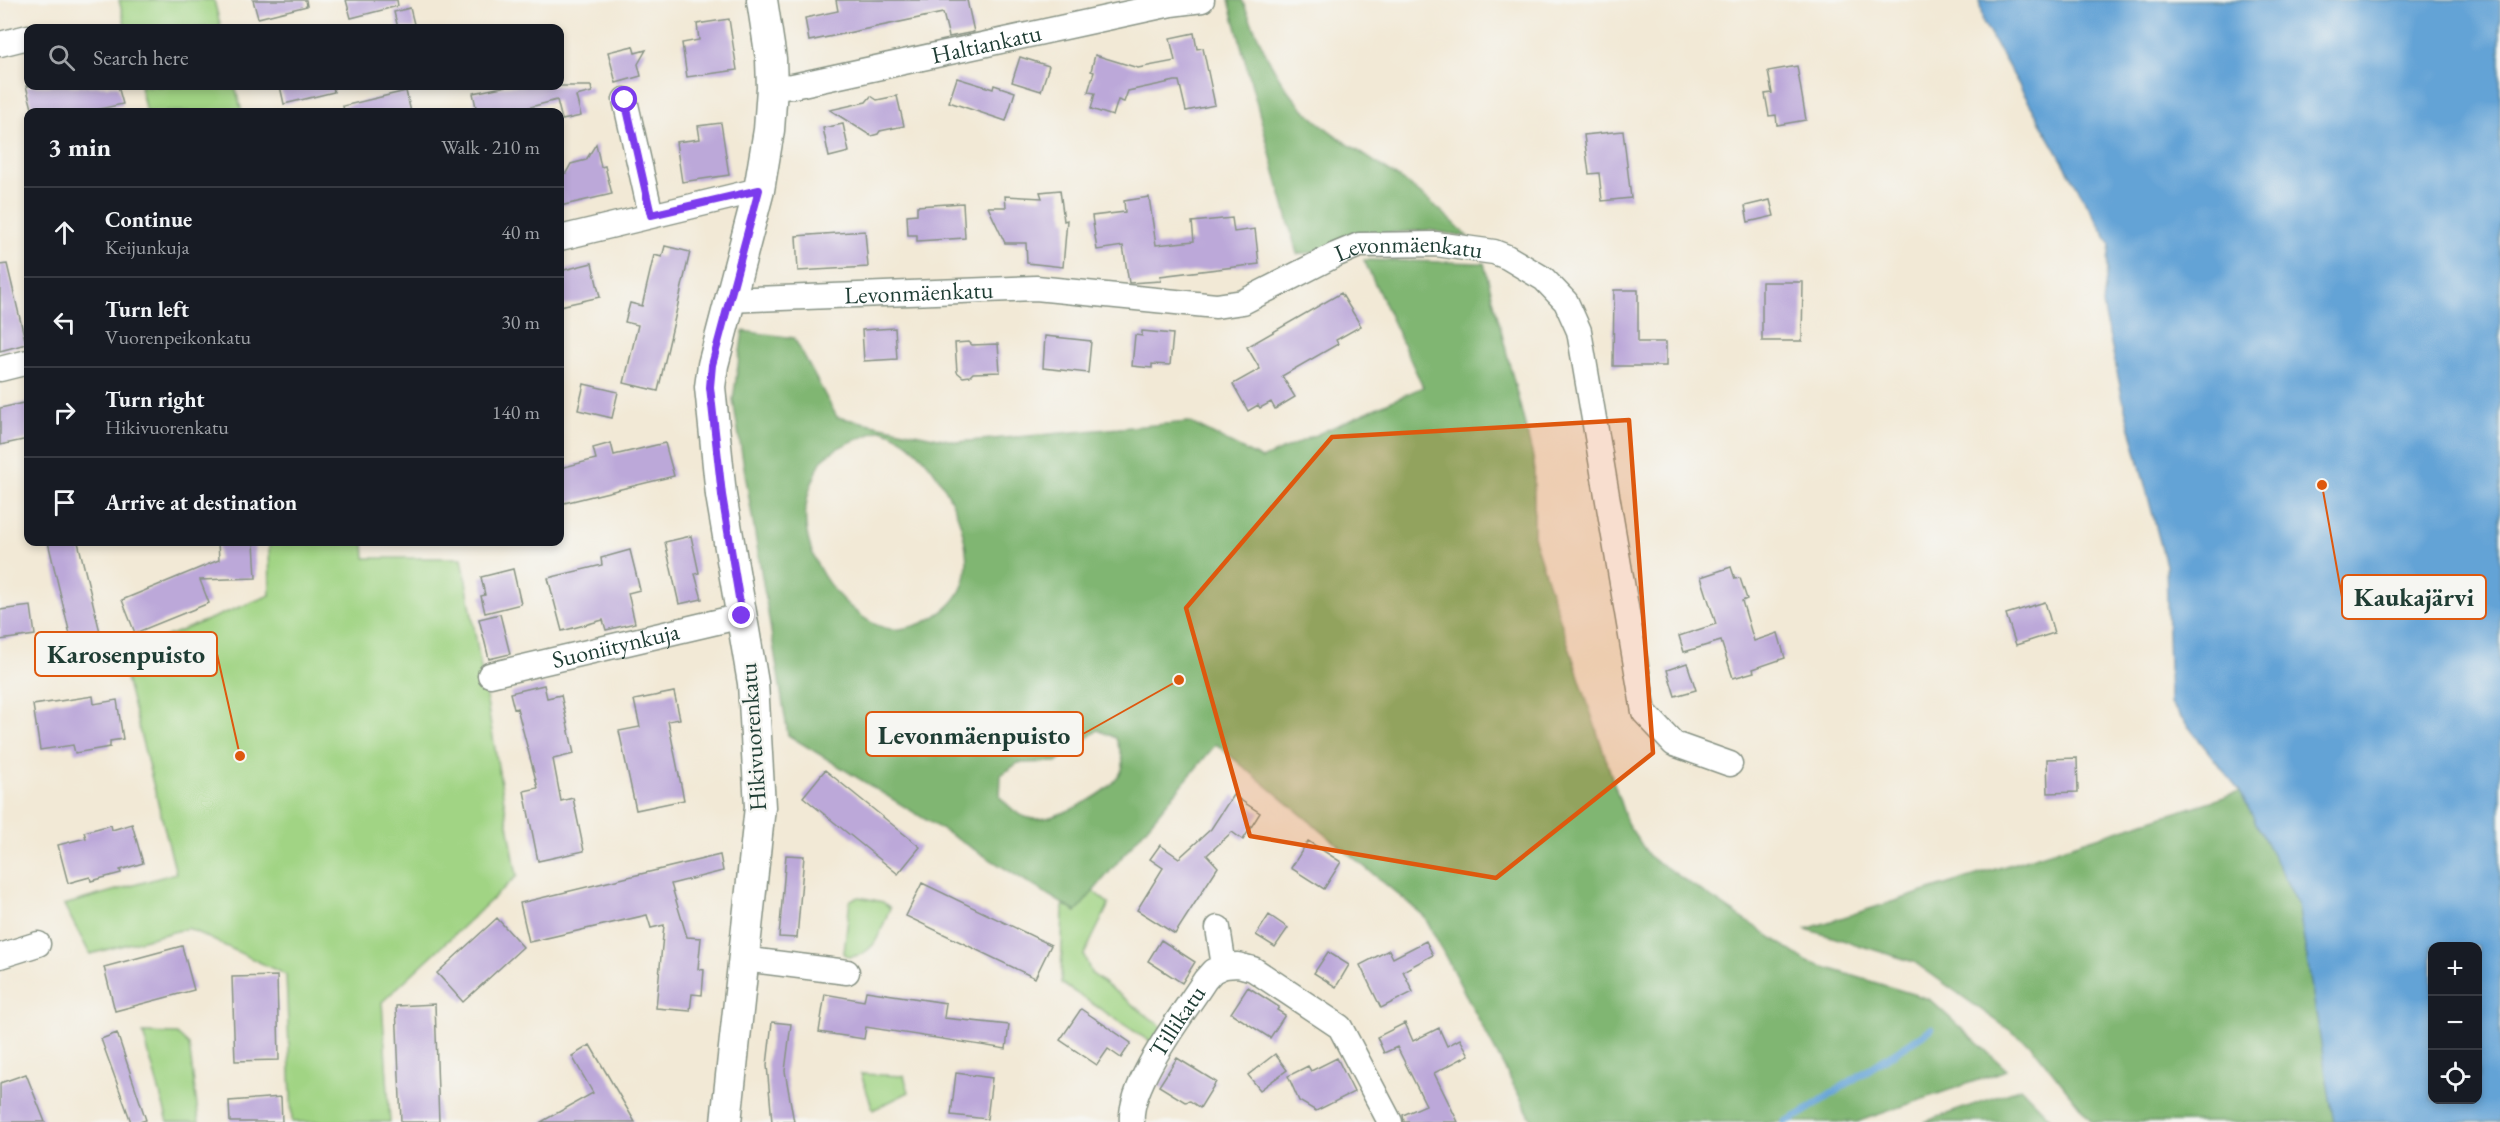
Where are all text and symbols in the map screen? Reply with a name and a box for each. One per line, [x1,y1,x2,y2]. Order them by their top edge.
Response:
street label: Haltiankatu [929,17,1044,71]
search box [24,24,564,90]
icon: search [45,41,78,74]
text: Search here [93,43,188,72]
route start [611,86,637,112]
text: 3 min [48,130,111,164]
text: Walk · 210 m [441,134,540,160]
text: Continue [105,205,192,234]
icon: ahead [48,216,81,249]
text: 40 m [501,219,540,245]
street label: Levonmäenkatu [1329,228,1485,269]
text: Keijunkuja [105,234,189,260]
street label: Levonmäenkatu [844,274,994,310]
text: Turn left [105,295,189,324]
icon: left [48,306,81,339]
text: 30 m [501,309,540,335]
text: Vuorenpeikonkatu [105,324,251,350]
text: Turn right [105,385,204,414]
icon: right [48,396,81,429]
text: 140 m [492,399,540,425]
text: Hikivuorenkatu [105,414,229,440]
icon: arrive [48,486,81,519]
text: Arrive at destination [105,488,297,517]
callout: Kaukajärvi [2342,575,2486,619]
text: Kaukajärvi [2354,580,2475,614]
route end [728,602,754,628]
street label: Suoniitynkuja [549,615,683,675]
callout: Karosenpuisto [35,632,217,676]
text: Karosenpuisto [47,637,205,671]
street label: Hikivuorenkatu [732,662,773,812]
callout: Levonmäenpuisto [866,712,1083,756]
text: Levonmäenpuisto [878,718,1070,752]
map controls [2428,942,2482,1104]
button: + [2428,942,2482,996]
street label: Tillikatu [1142,979,1212,1063]
button: − [2428,996,2482,1050]
button: locate [2428,1050,2482,1104]

